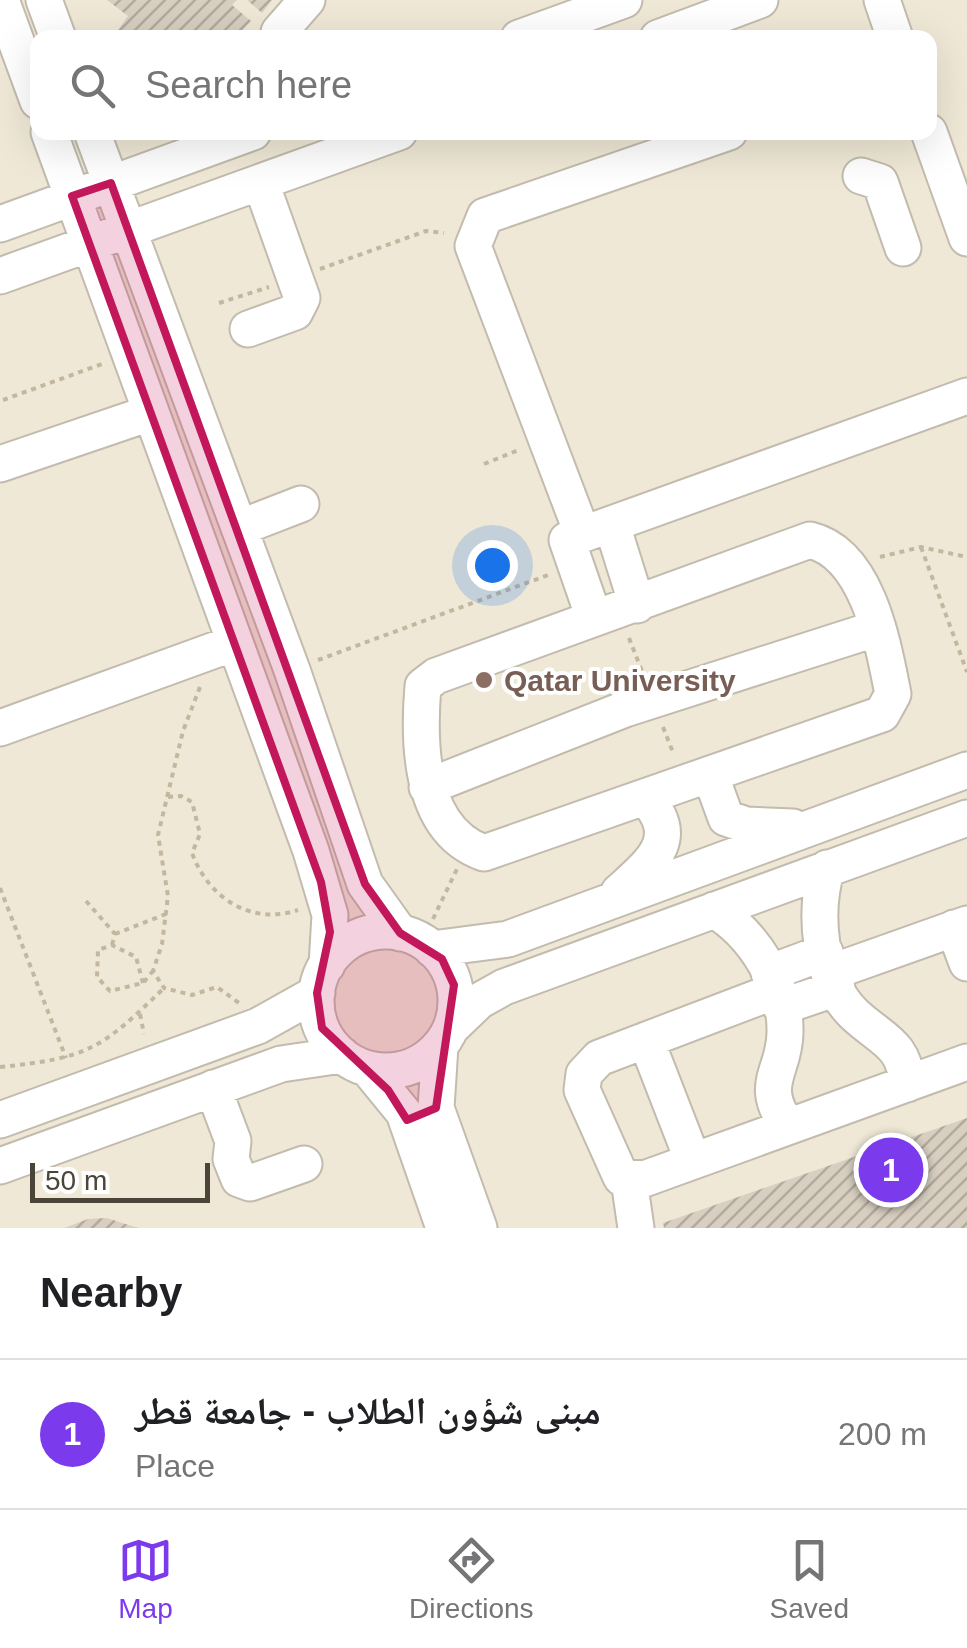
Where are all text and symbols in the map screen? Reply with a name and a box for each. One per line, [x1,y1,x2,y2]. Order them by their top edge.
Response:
search box [30,30,937,140]
icon: search [65,58,120,113]
text: Search here [145,64,352,106]
your location [467,540,518,591]
place label: Qatar University [504,664,736,697]
marker: Qatar University [473,669,495,691]
pin: 1 [858,1132,924,1208]
scale bar [30,1158,210,1202]
text: 50 m [45,1165,107,1196]
text: Nearby [40,1269,182,1316]
text: مبنى شؤون الطلاب - جامعة قطر [135,1390,601,1432]
text: 1 [64,1416,81,1452]
text: 200 m [838,1416,927,1452]
text: Place [135,1448,215,1484]
tab: Map [118,1533,173,1625]
tab: Directions [409,1533,534,1625]
tab: Saved [770,1533,849,1625]

